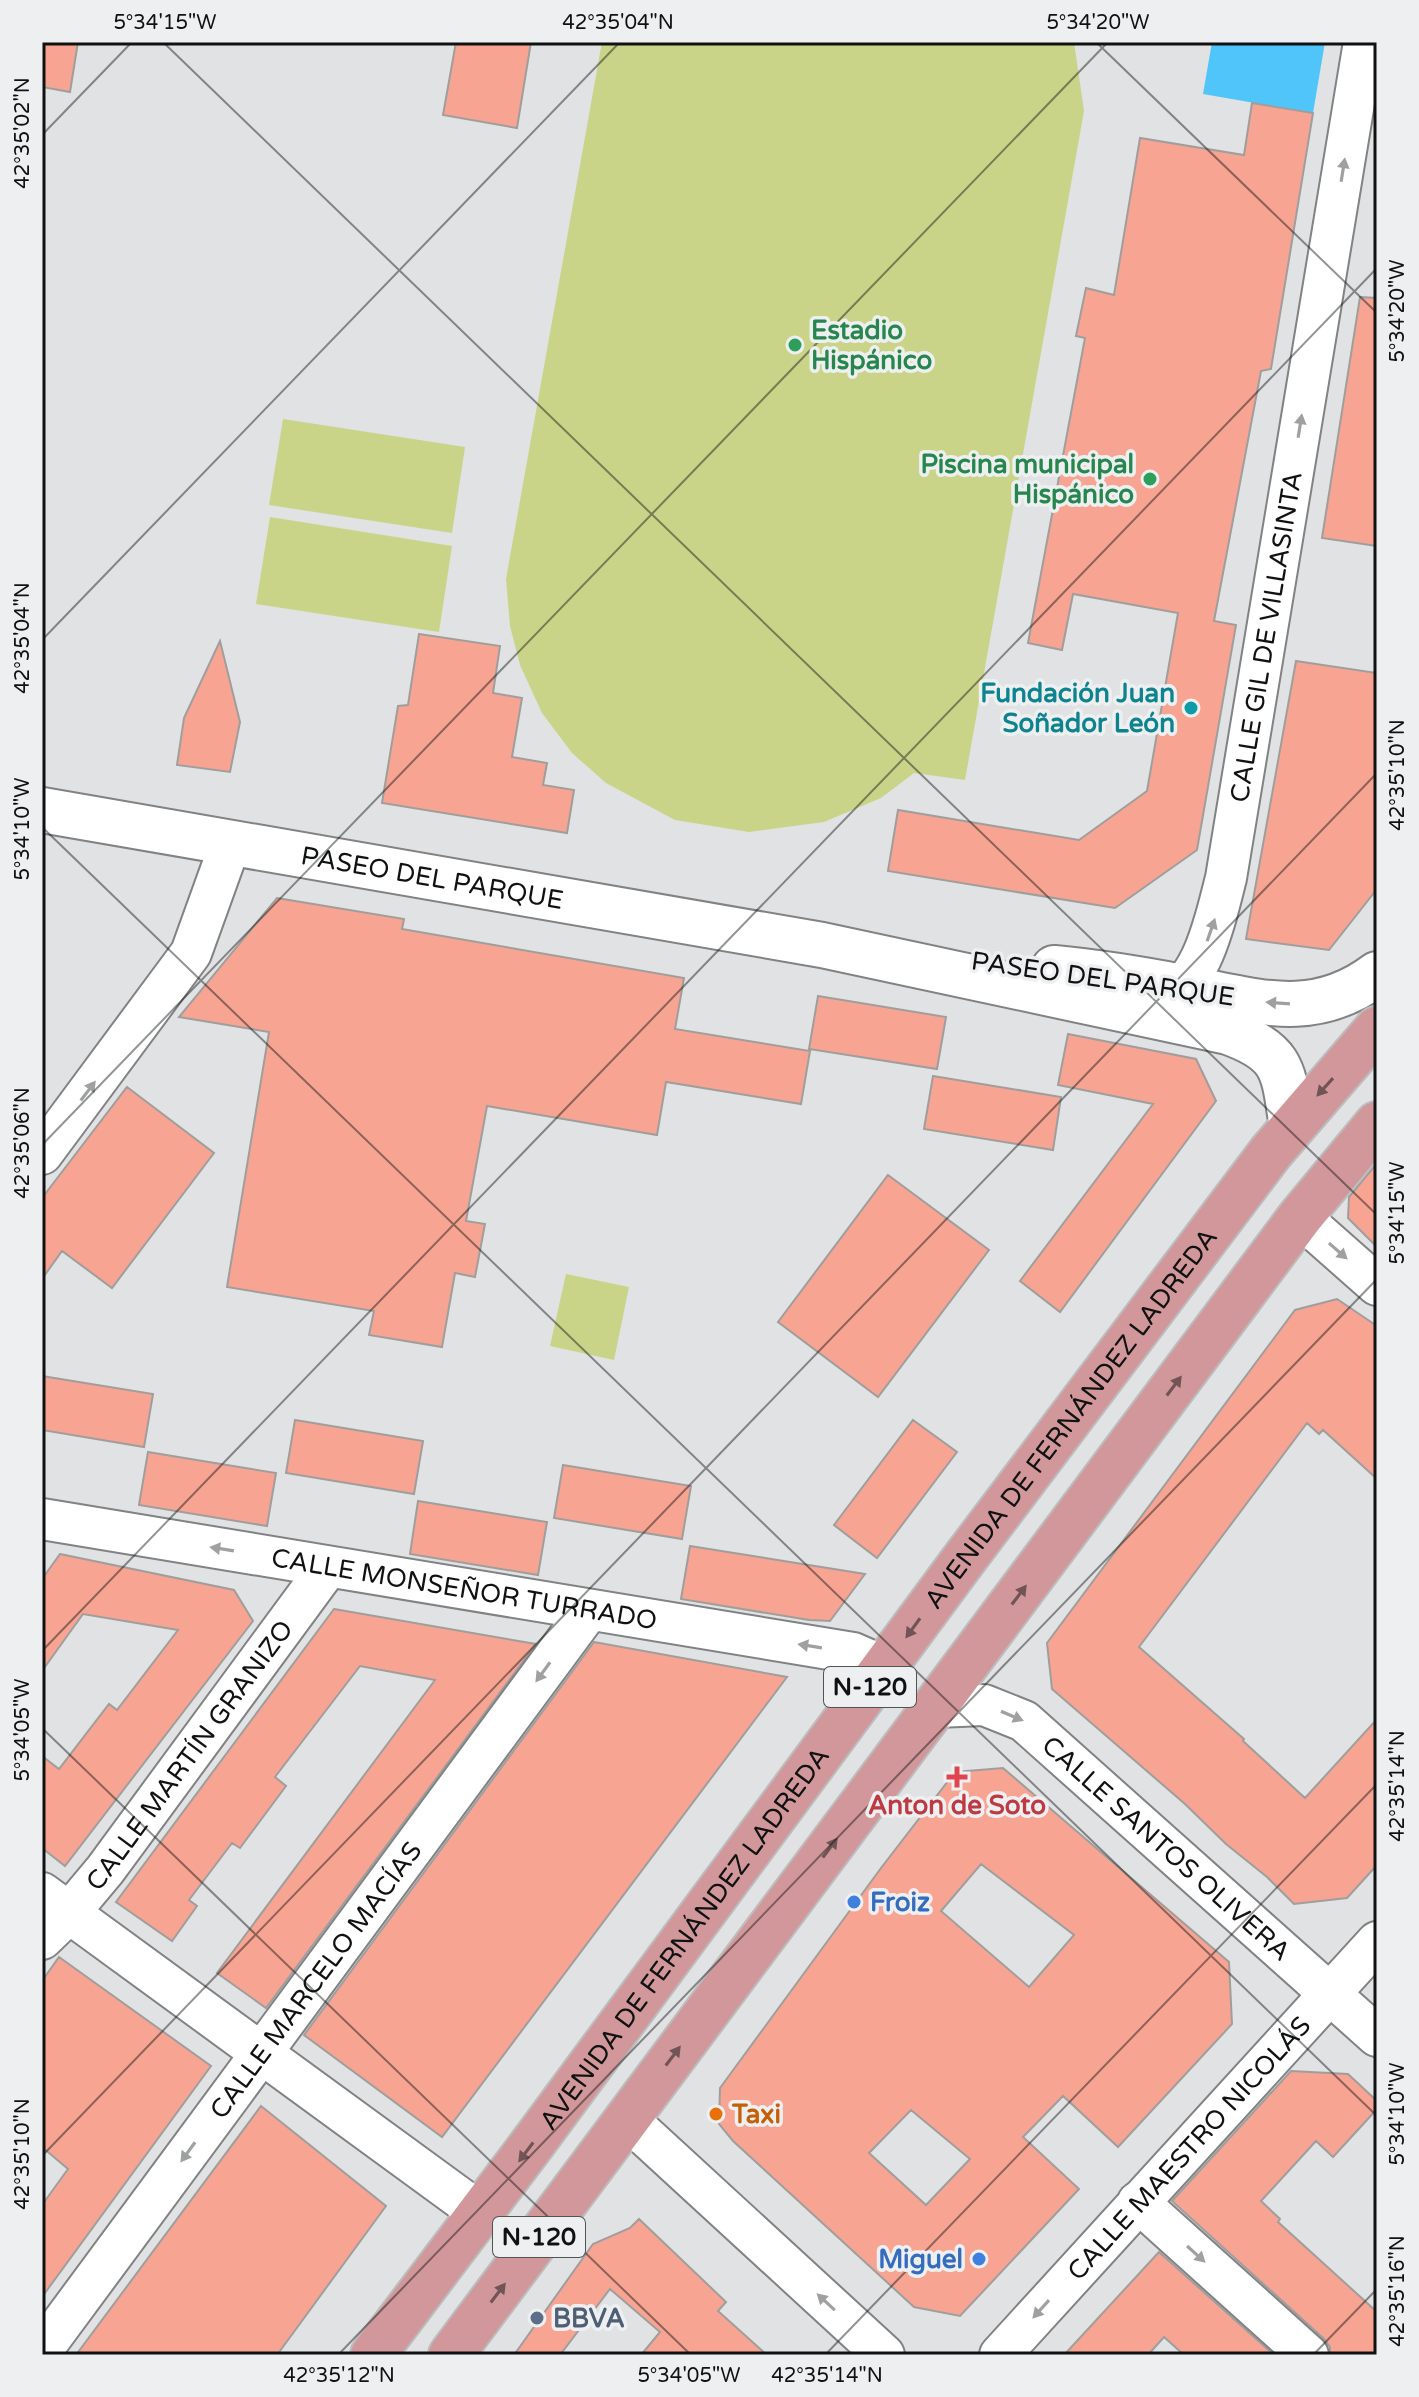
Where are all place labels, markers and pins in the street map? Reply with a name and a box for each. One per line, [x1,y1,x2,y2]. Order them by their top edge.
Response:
place label: Estadio Hispánico [811,315,932,376]
marker: Estadio Hispánico [786,336,804,354]
place label: Piscina municipal Hispánico [921,449,1134,510]
marker: Piscina municipal Hispánico [1141,470,1159,488]
place label: Fundación Juan Soñador León [980,678,1175,739]
marker: Fundación Juan Soñador León [1182,699,1200,717]
marker: Anton de Soto [948,1768,966,1786]
place label: Anton de Soto [868,1790,1046,1821]
place label: Froiz [870,1887,930,1918]
marker: Froiz [845,1893,863,1911]
place label: Taxi [731,2099,781,2130]
marker: Taxi [707,2105,725,2123]
place label: Miguel [878,2244,963,2275]
marker: Miguel [970,2250,988,2268]
place label: BBVA [553,2303,625,2334]
marker: BBVA [528,2309,546,2327]

